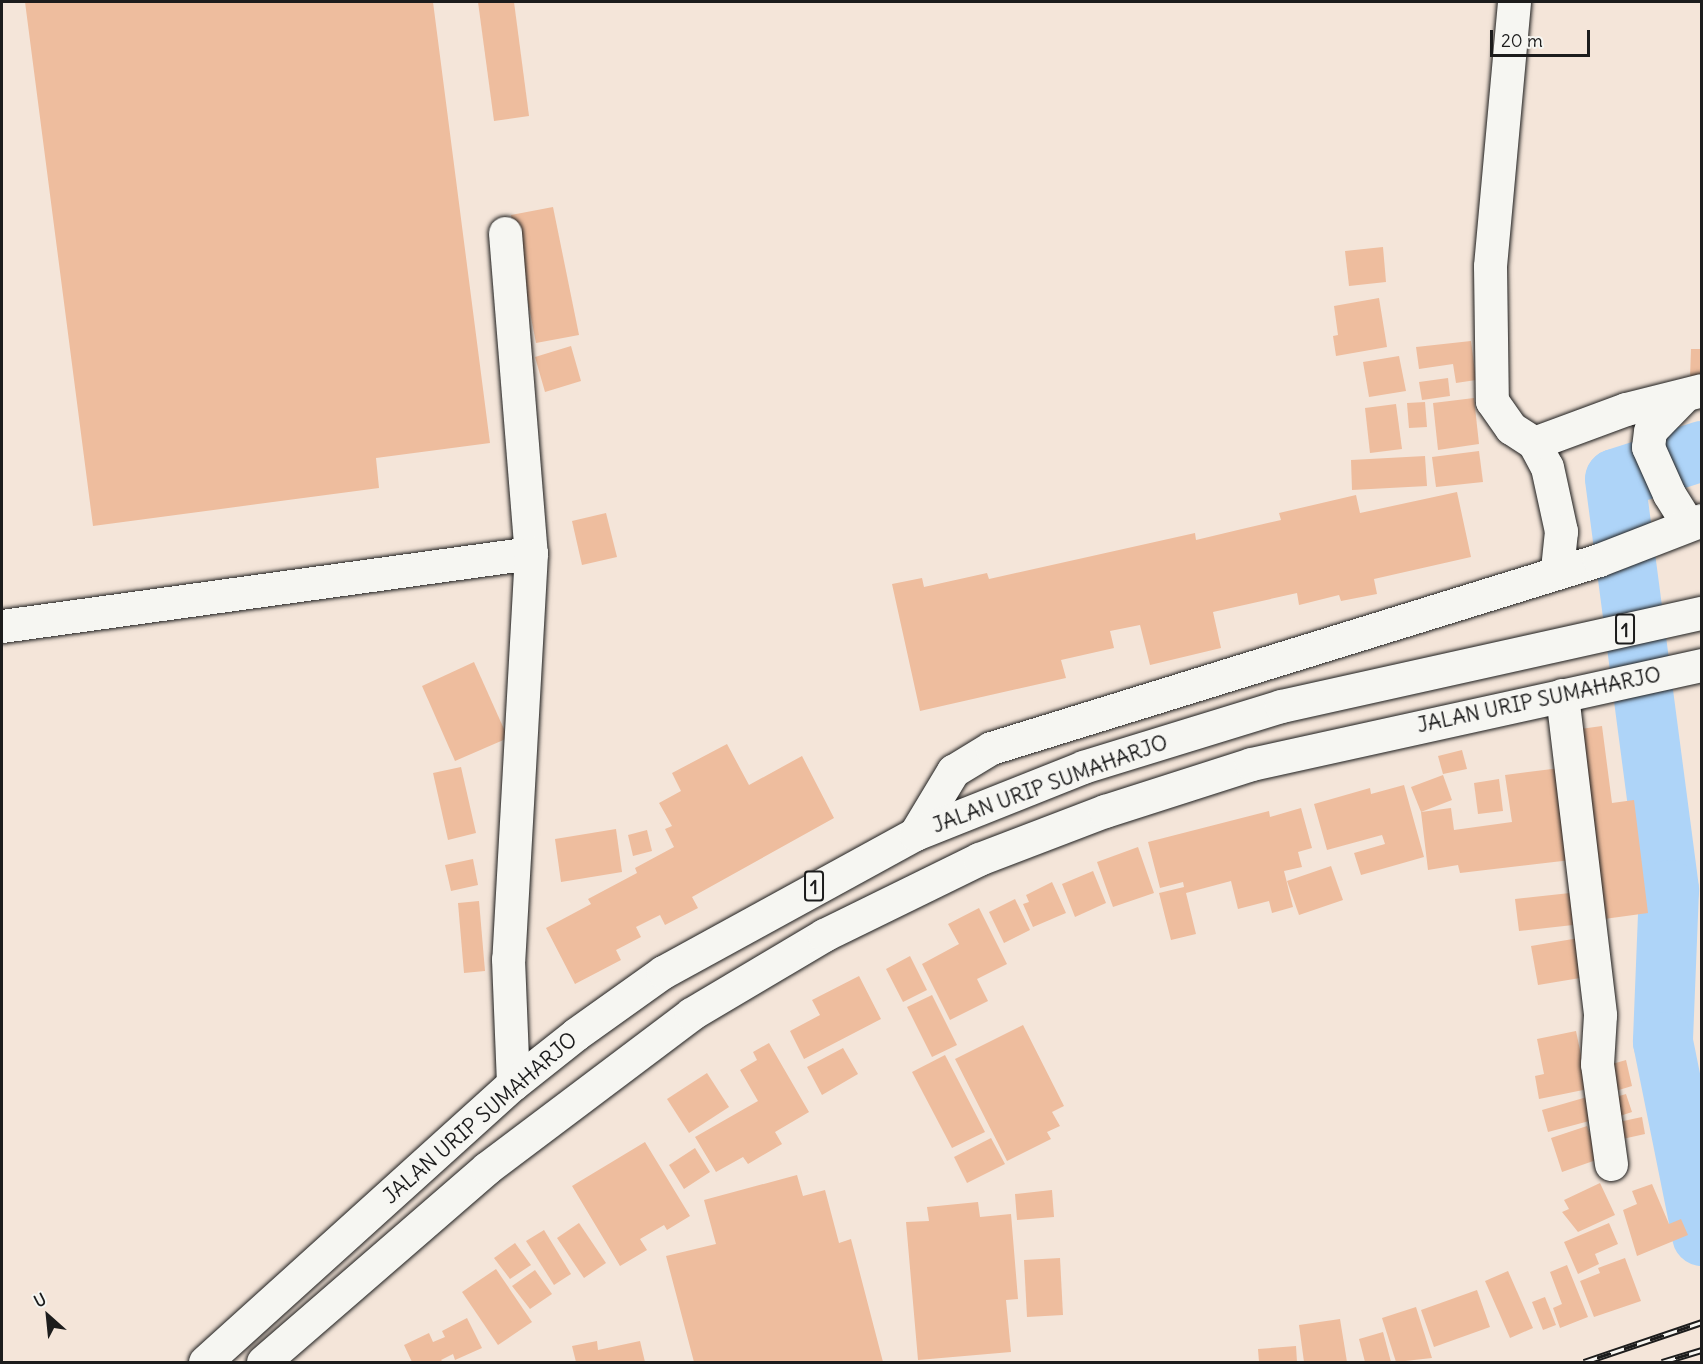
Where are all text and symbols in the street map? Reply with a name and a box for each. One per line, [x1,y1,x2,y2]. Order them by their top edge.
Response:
scale bar [1493,18,1594,56]
text: 20 m [1501,29,1543,52]
road number: 1 [1614,612,1636,646]
street label: JALAN URIP SUMAHARJO [1415,662,1663,738]
street label: JALAN URIP SUMAHARJO [929,730,1171,838]
road number: 1 [804,869,824,903]
street label: JALAN URIP SUMAHARJO [378,1027,582,1209]
north arrow [18,1286,78,1346]
text: U [30,1289,49,1311]

